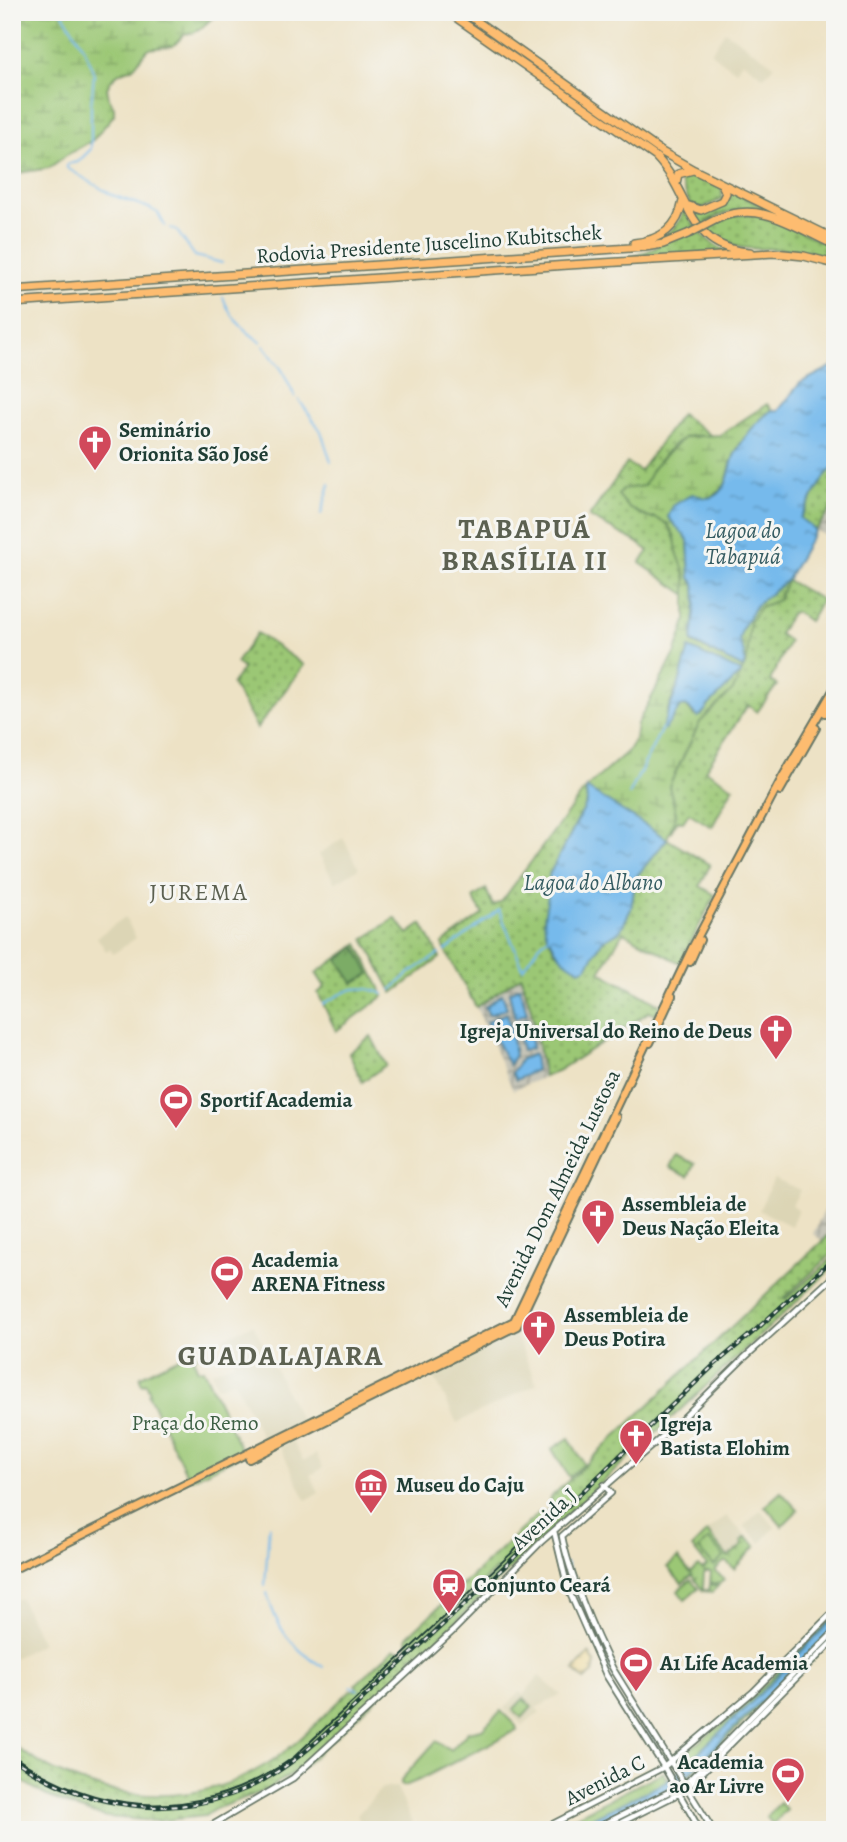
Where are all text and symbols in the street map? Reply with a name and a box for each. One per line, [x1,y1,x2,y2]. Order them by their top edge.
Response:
street label: Rodovia Presidente Juscelino Kubitschek [255,218,603,270]
place label: Seminário Orionita São José [119,416,269,468]
church icon: Seminário Orionita São José [76,423,114,472]
district label: TABAPUÁ BRASÍLIA II [441,510,609,580]
water label: Lagoa do Tabapuá [705,515,781,572]
water label: Lagoa do Albano [523,867,663,898]
district label: JUREMA [149,876,249,908]
church icon: Igreja Universal do Reino de Deus [757,1012,795,1061]
place label: Igreja Universal do Reino de Deus [459,1017,752,1045]
street label: Avenida Dom Almeida Lustosa [487,1064,627,1312]
sports icon: Sportif Academia [157,1081,195,1130]
place label: Sportif Academia [200,1086,353,1114]
place label: Assembleia de Deus Nação Eleita [621,1190,780,1242]
church icon: Assembleia de Deus Nação Eleita [579,1197,617,1246]
place label: Academia ARENA Fitness [251,1246,385,1298]
sports icon: Academia ARENA Fitness [208,1253,246,1302]
place label: Assembleia de Deus Potira [563,1301,689,1353]
church icon: Assembleia de Deus Potira [520,1308,558,1357]
district label: GUADALAJARA [178,1337,384,1375]
park label: Praça do Remo [131,1409,259,1437]
place label: Igreja Batista Elohim [660,1410,790,1462]
church icon: Igreja Batista Elohim [617,1417,655,1466]
museum icon: Museu do Caju [352,1466,390,1515]
place label: Museu do Caju [396,1471,525,1499]
street label: Avenida J [505,1482,583,1557]
station icon: Conjunto Ceará [430,1566,468,1615]
place label: Conjunto Ceará [474,1571,612,1599]
sports icon: A1 Life Academia [617,1644,655,1693]
place label: A1 Life Academia [659,1649,809,1677]
street label: Avenida C [559,1748,650,1812]
place label: Academia ao Ar Livre [669,1748,765,1800]
sports icon: Academia ao Ar Livre [769,1755,807,1804]

